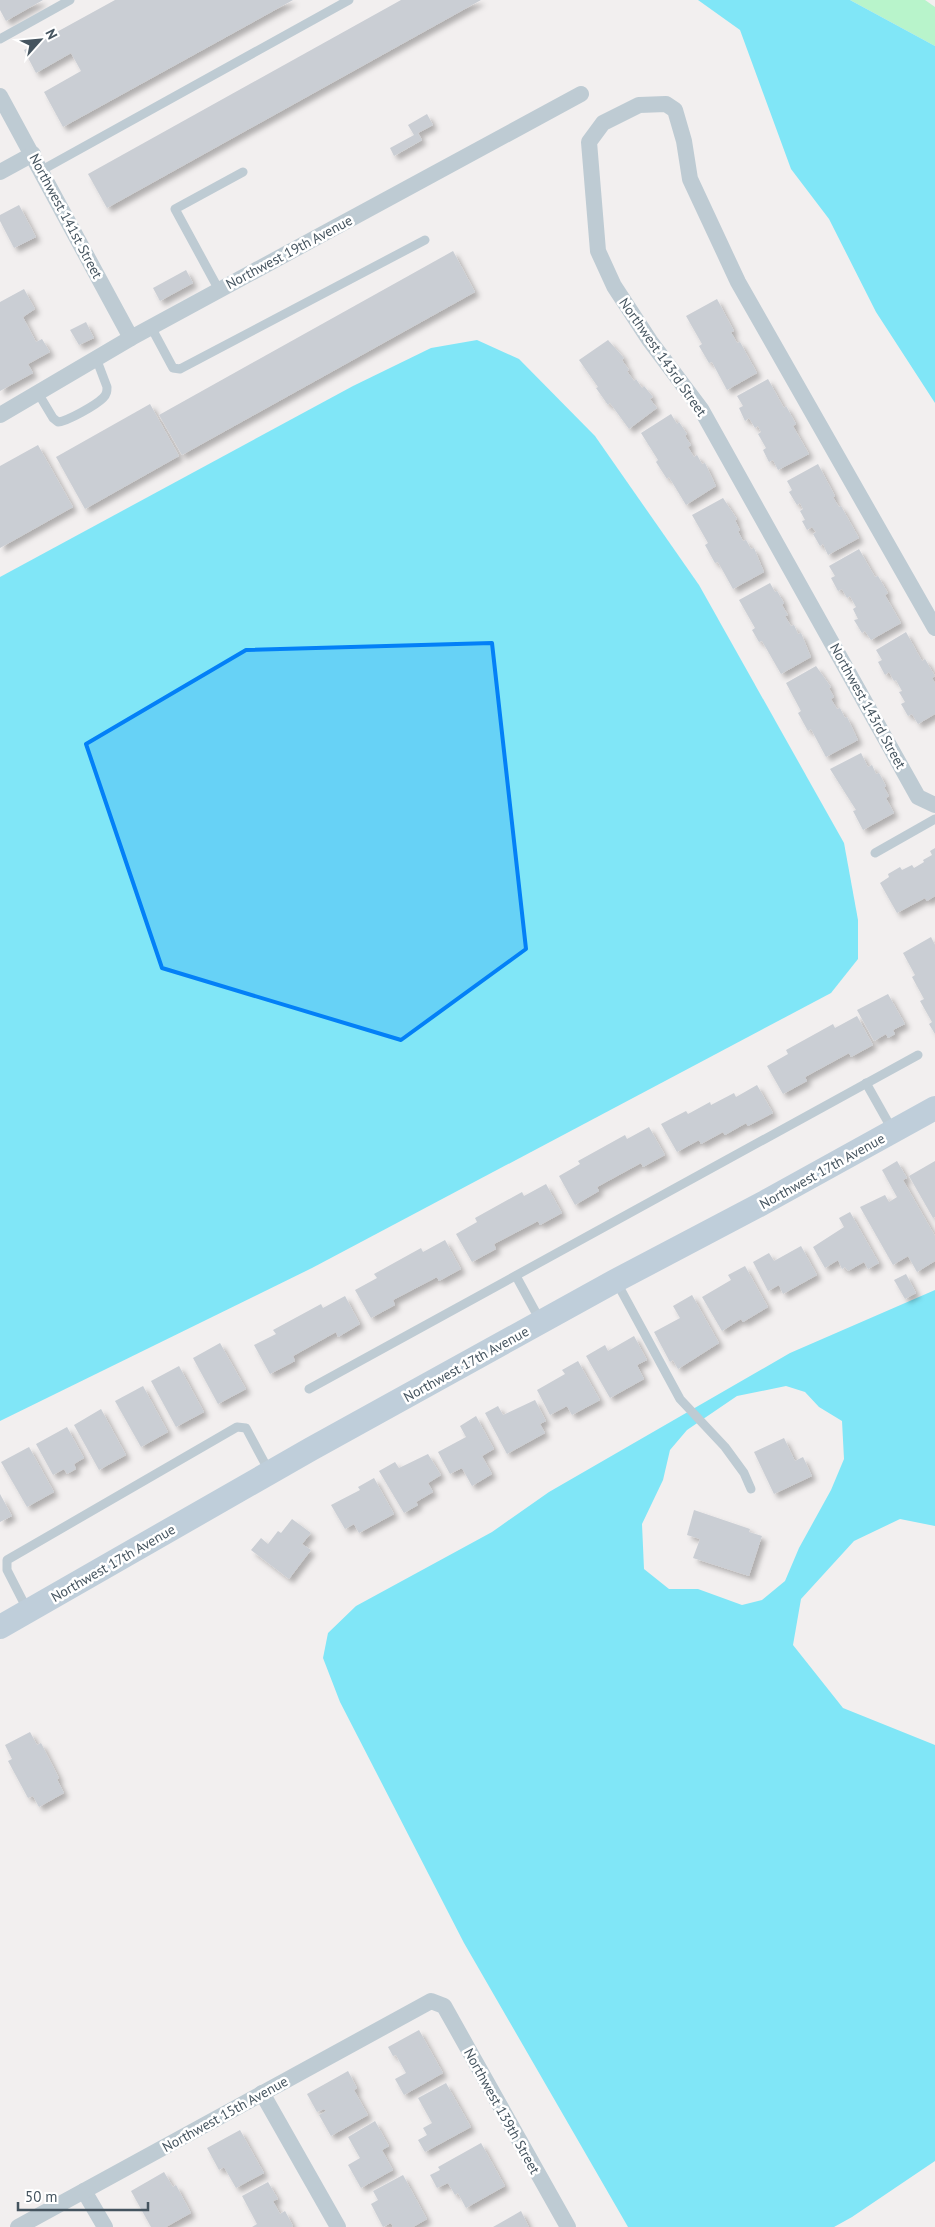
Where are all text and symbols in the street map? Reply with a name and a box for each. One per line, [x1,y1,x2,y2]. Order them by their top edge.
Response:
north arrow [15,15,65,65]
text: N [41,26,62,42]
street label: Northwest 141st Street [25,150,107,282]
street label: Northwest 19th Avenue [223,211,355,293]
street label: Northwest 143rd Street [615,294,711,420]
street label: Northwest 143rd Street [826,640,910,772]
street label: Northwest 17th Avenue [756,1129,888,1213]
street label: Northwest 17th Avenue [400,1322,532,1406]
street label: Northwest 17th Avenue [48,1520,178,1606]
street label: Northwest 139th Street [460,2045,544,2177]
street label: Northwest 15th Avenue [159,2072,291,2156]
scale bar [18,2180,148,2212]
text: 50 m [25,2187,58,2206]

